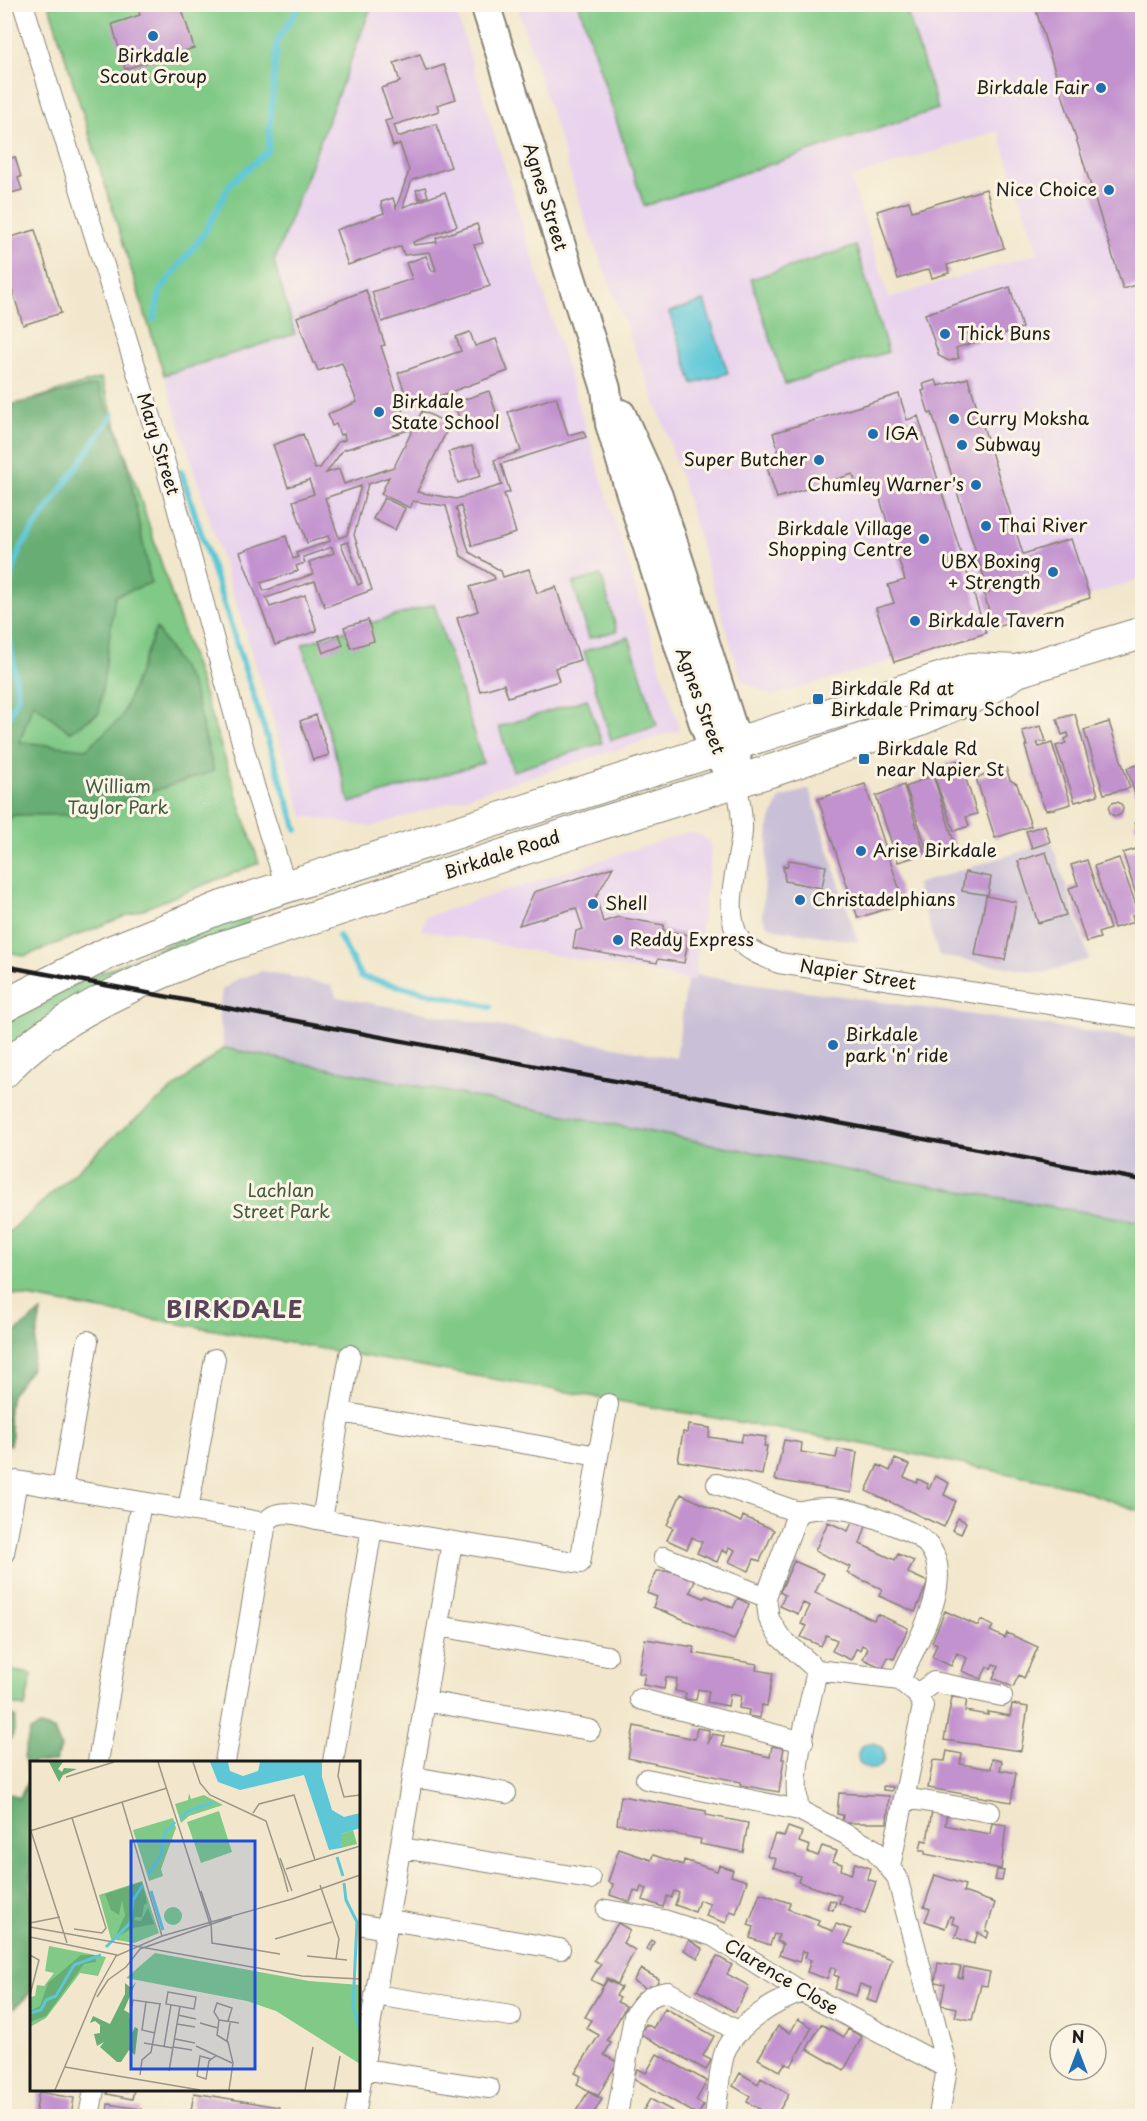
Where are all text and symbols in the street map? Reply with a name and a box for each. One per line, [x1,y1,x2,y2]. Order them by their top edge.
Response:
marker: Birkdale Scout Group [146,29,160,43]
place label: Birkdale Scout Group [99,41,207,89]
place label: Birkdale Fair [976,73,1089,100]
marker: Birkdale Fair [1094,81,1108,95]
street label: Agnes Street [517,139,576,254]
place label: Nice Choice [996,175,1097,202]
marker: Nice Choice [1102,183,1116,197]
place label: Thick Buns [957,319,1051,346]
marker: Thick Buns [938,327,952,341]
place label: Birkdale State School [391,387,500,435]
street label: Mary Street [131,389,188,498]
place label: Curry Moksha [966,404,1090,431]
marker: Birkdale State School [372,405,386,419]
marker: Curry Moksha [947,412,961,426]
place label: IGA [885,419,919,446]
marker: IGA [866,427,880,441]
place label: Subway [974,430,1041,457]
marker: Subway [955,438,969,452]
place label: Super Butcher [684,445,808,472]
marker: Super Butcher [812,453,826,467]
place label: Chumley Warner's [807,470,964,497]
marker: Chumley Warner's [969,478,983,492]
place label: Thai River [998,511,1087,538]
place label: Birkdale Village Shopping Centre [767,514,912,562]
marker: Thai River [979,519,993,533]
marker: Birkdale Village Shopping Centre [917,532,931,546]
place label: UBX Boxing + Strength [941,547,1041,595]
marker: UBX Boxing + Strength [1046,565,1060,579]
place label: Birkdale Tavern [927,606,1065,633]
marker: Birkdale Tavern [908,614,922,628]
street label: Agnes Street [670,643,733,758]
place label: Birkdale Rd at Birkdale Primary School [830,674,1040,722]
marker: Birkdale Rd at Birkdale Primary School [811,692,825,706]
place label: Birkdale Rd near Napier St [876,734,1004,782]
marker: Birkdale Rd near Napier St [857,752,871,766]
park label: William Taylor Park [67,772,169,820]
street label: Birkdale Road [440,822,563,885]
place label: Arise Birkdale [873,836,997,863]
marker: Arise Birkdale [854,844,868,858]
place label: Christadelphians [812,885,955,912]
place label: Shell [605,889,647,916]
marker: Christadelphians [793,893,807,907]
marker: Shell [586,897,600,911]
place label: Reddy Express [630,925,754,952]
marker: Reddy Express [611,933,625,947]
street label: Napier Street [798,951,918,996]
place label: Birkdale park 'n' ride [845,1020,948,1068]
marker: Birkdale park 'n' ride [826,1038,840,1052]
park label: Lachlan Street Park [232,1176,330,1224]
district label: BIRKDALE [166,1290,304,1326]
inset map [30,1761,360,2091]
street label: Clarence Close [720,1931,844,2020]
north arrow [1048,2022,1108,2082]
text: N [1072,2024,1084,2048]

